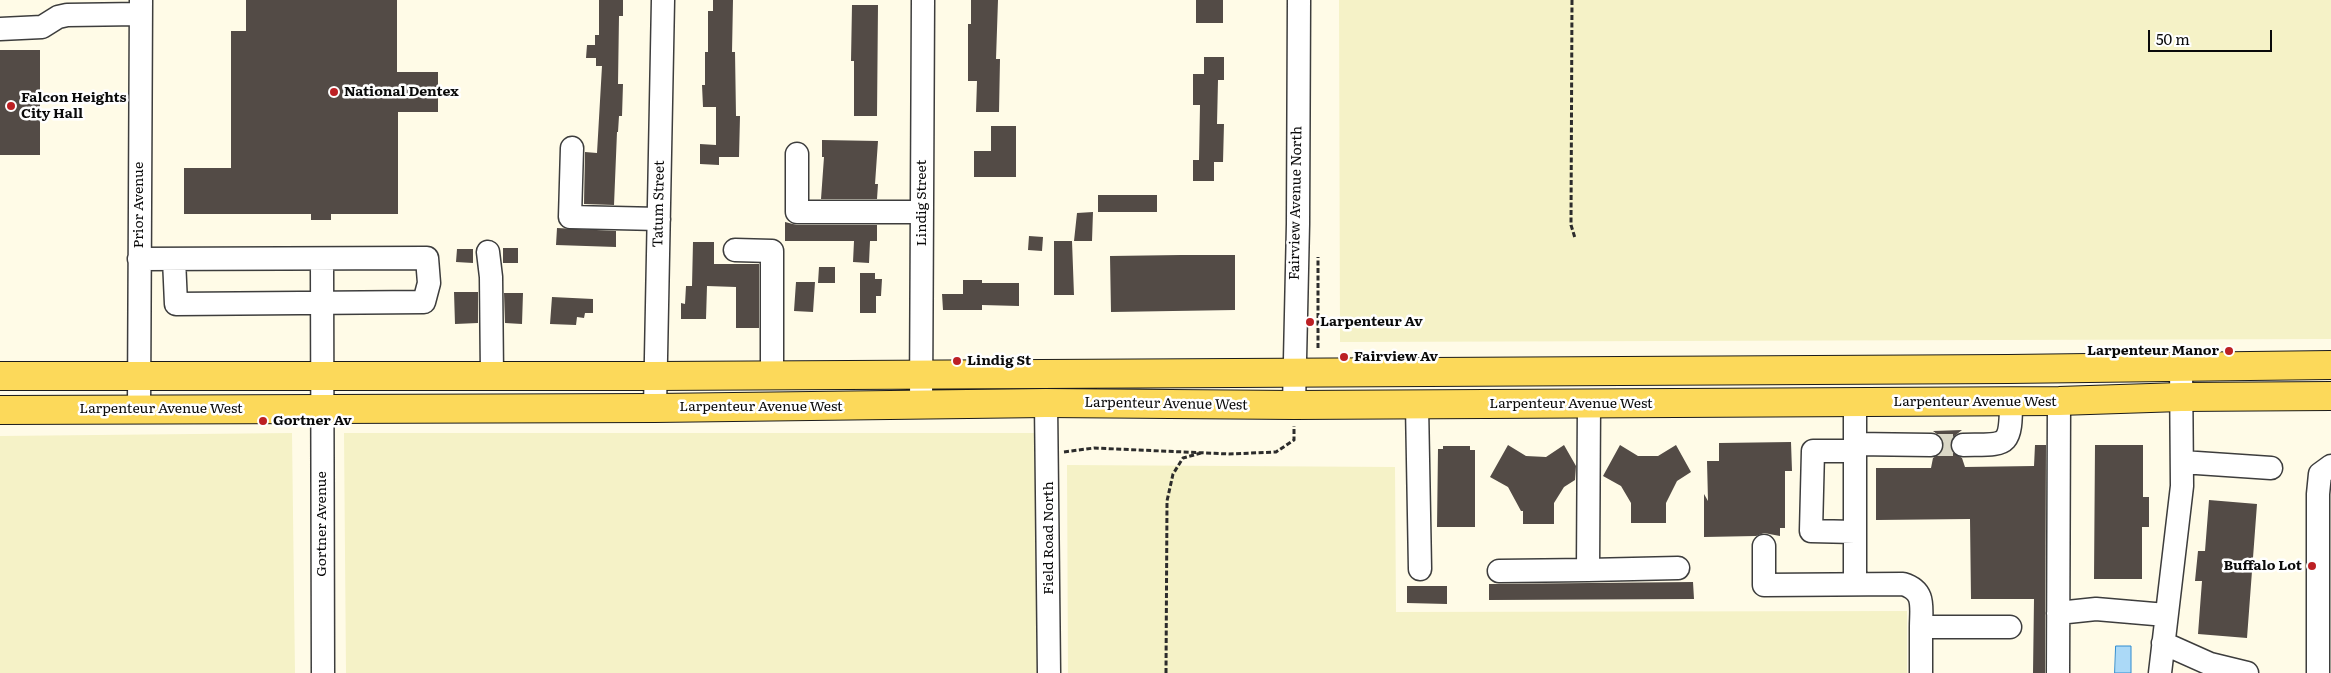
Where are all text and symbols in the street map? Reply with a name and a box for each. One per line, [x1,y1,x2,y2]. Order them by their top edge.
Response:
scale bar [2151,20,2275,52]
text: 50 m [2156,27,2190,50]
place label: National Dentex [344,84,459,100]
marker: National Dentex [328,86,340,98]
place label: Falcon Heights City Hall [21,90,126,122]
marker: Falcon Heights City Hall [5,100,17,112]
street label: Fairview Avenue North [1286,126,1306,280]
street label: Tatum Street [650,160,668,248]
street label: Lindig Street [914,160,930,246]
street label: Prior Avenue [131,162,147,248]
place label: Larpenteur Av [1320,314,1423,330]
marker: Larpenteur Av [1304,316,1316,328]
place label: Larpenteur Manor [2087,343,2219,359]
marker: Larpenteur Manor [2223,345,2235,357]
place label: Fairview Av [1354,349,1438,365]
marker: Fairview Av [1338,351,1350,363]
place label: Lindig St [967,353,1031,369]
marker: Lindig St [951,355,963,367]
street label: Larpenteur Avenue West [1084,394,1248,414]
street label: Larpenteur Avenue West [1893,394,2057,410]
street label: Larpenteur Avenue West [1489,396,1653,412]
street label: Larpenteur Avenue West [679,399,843,415]
street label: Larpenteur Avenue West [79,401,243,417]
place label: Gortner Av [273,413,352,429]
marker: Gortner Av [257,415,269,427]
street label: Gortner Avenue [314,471,330,577]
street label: Field Road North [1041,481,1057,595]
place label: Buffalo Lot [2223,558,2302,574]
marker: Buffalo Lot [2306,560,2318,572]

